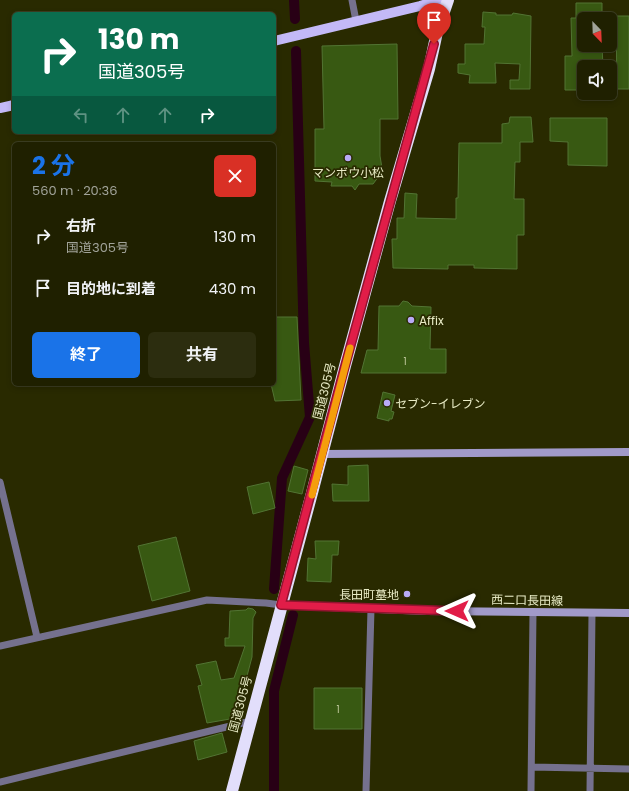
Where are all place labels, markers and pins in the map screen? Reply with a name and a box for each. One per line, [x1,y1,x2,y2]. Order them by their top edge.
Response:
pin [417,3,451,44]
marker: マンボウ小松 [343,153,353,163]
place label: マンボウ小松 [312,164,384,181]
place label: Affix [419,312,444,329]
marker: Affix [406,315,416,325]
place label: セブン-イレブン [395,395,486,412]
marker: セブン-イレブン [382,398,392,408]
place label: 長田町墓地 [339,586,399,603]
marker: 長田町墓地 [402,589,412,599]

